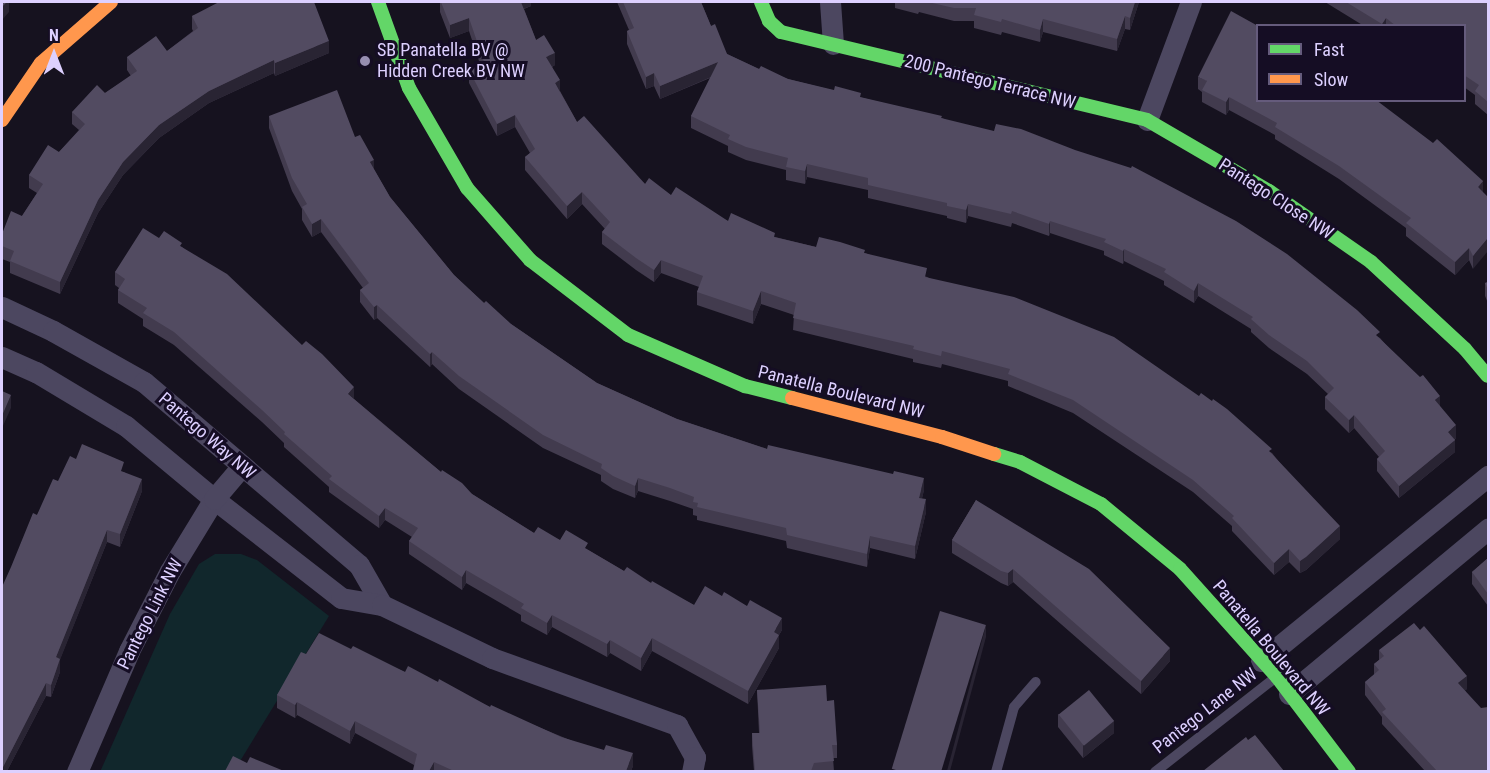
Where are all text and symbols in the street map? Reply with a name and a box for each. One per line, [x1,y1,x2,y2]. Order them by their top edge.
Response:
north arrow [24,24,84,84]
legend [1256,24,1466,102]
text: N [49,26,59,45]
text: Fast [1314,39,1345,60]
place label: SB Panatella BV @ Hidden Creek BV NW [377,40,525,82]
street label: 200 Pantego Terrace NW [902,50,1078,114]
marker: SB Panatella BV @ Hidden Creek BV NW [358,54,372,68]
text: Slow [1314,69,1348,90]
street label: Pantego Close NW [1215,154,1337,244]
street label: Panatella Boulevard NW [756,361,926,423]
street label: Pantego Way NW [154,388,260,484]
street label: Pantego Link NW [113,555,187,673]
street label: Panatella Boulevard NW [1208,576,1334,720]
street label: Pantego Lane NW [1149,664,1261,758]

